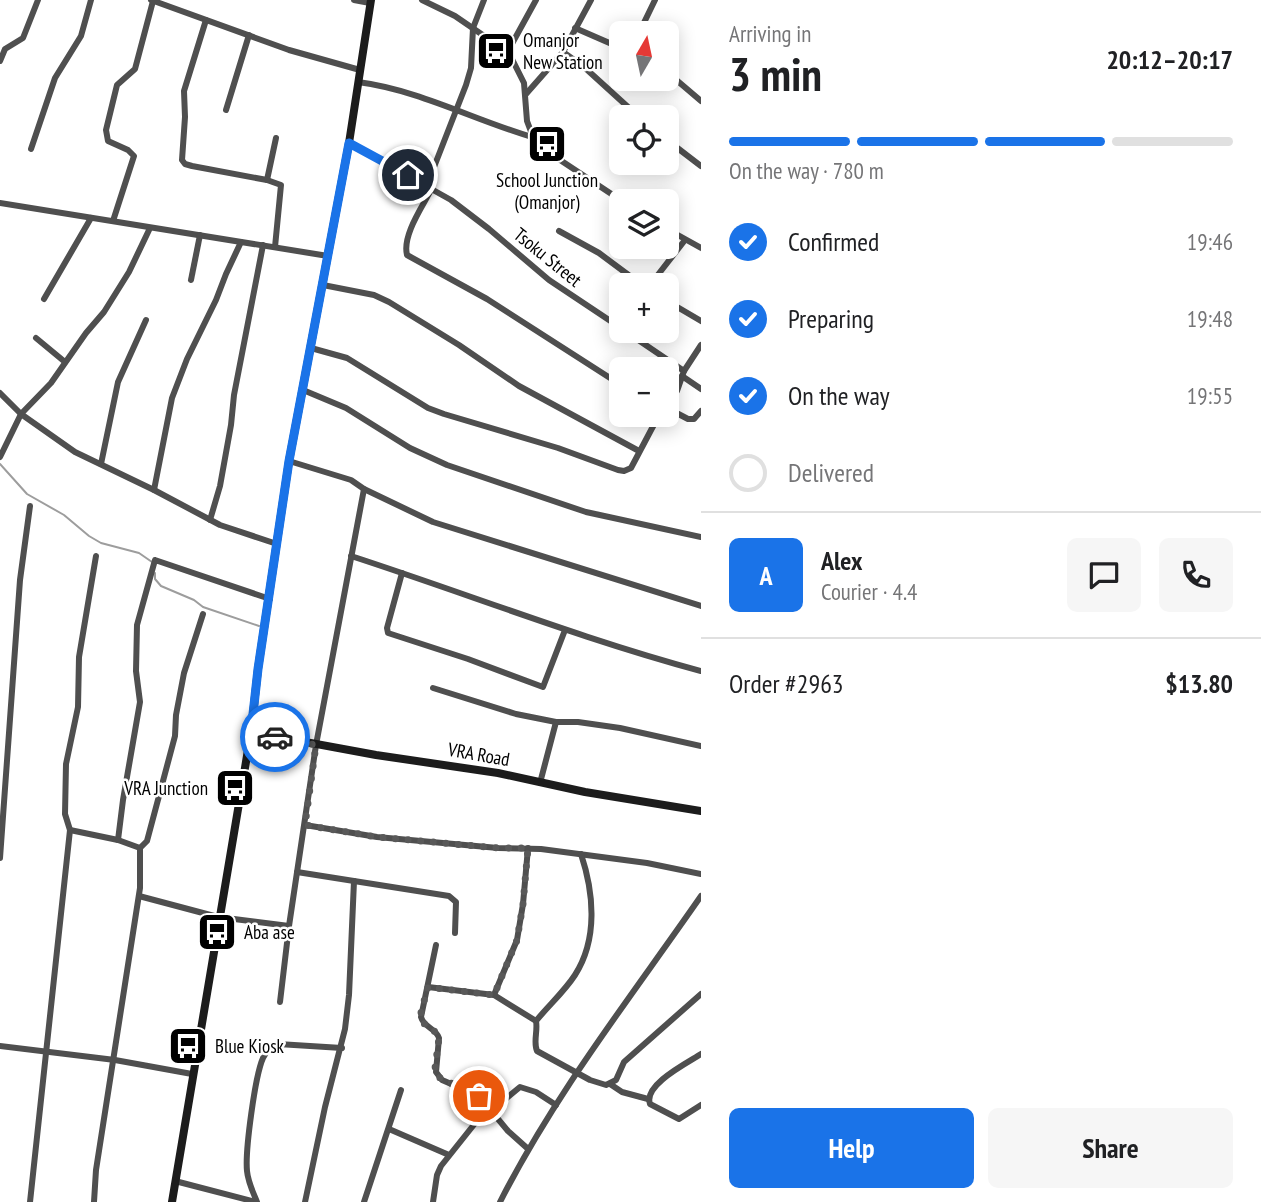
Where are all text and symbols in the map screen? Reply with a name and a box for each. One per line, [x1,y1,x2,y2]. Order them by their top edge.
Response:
text: Arriving in [729,19,811,48]
north arrow [609,21,679,91]
map controls [609,21,679,427]
place label: Omanjor New Station [523,28,603,74]
bus stop icon: Omanjor New Station [475,30,517,72]
text: 20:12–20:17 [1106,43,1233,76]
text: 3 min [729,44,822,104]
button: locate [609,105,679,175]
bus stop icon: School Junction (Omanjor) [526,123,568,165]
pin [378,145,438,205]
icon: home [389,156,427,194]
text: On the way · 780 m [729,156,884,185]
place label: School Junction (Omanjor) [496,168,598,214]
button: layers [609,189,679,259]
street label: Tsoku Street [509,222,587,292]
icon: check [729,223,767,261]
text: Confirmed [788,225,879,258]
text: 19:46 [1187,227,1233,256]
button: + [609,273,679,343]
icon: check [729,300,767,338]
text: Preparing [788,302,874,335]
text: 19:48 [1187,304,1233,333]
button: − [609,357,679,427]
icon: check [729,377,767,415]
text: On the way [788,379,890,412]
text: 19:55 [1187,381,1233,410]
text: Delivered [788,456,874,489]
button: chat [1067,538,1141,612]
button: phone [1159,538,1233,612]
text: Alex [821,544,862,577]
text: A [759,559,773,592]
text: Courier · 4.4 [821,577,917,606]
text: Order #2963 [729,667,844,700]
text: $13.80 [1165,667,1233,700]
courier [240,702,310,772]
icon: car [256,718,294,756]
street label: VRA Road [445,737,512,771]
bus stop icon: VRA Junction [214,767,256,809]
place label: VRA Junction [123,776,208,800]
bus stop icon: Aba ase [196,911,238,953]
place label: Aba ase [244,920,295,944]
bus stop icon: Blue Kiosk [167,1025,209,1067]
place label: Blue Kiosk [215,1034,285,1058]
pin [449,1066,509,1126]
icon: bag [460,1077,498,1115]
button: Help [729,1108,974,1188]
button: Share [988,1108,1233,1188]

